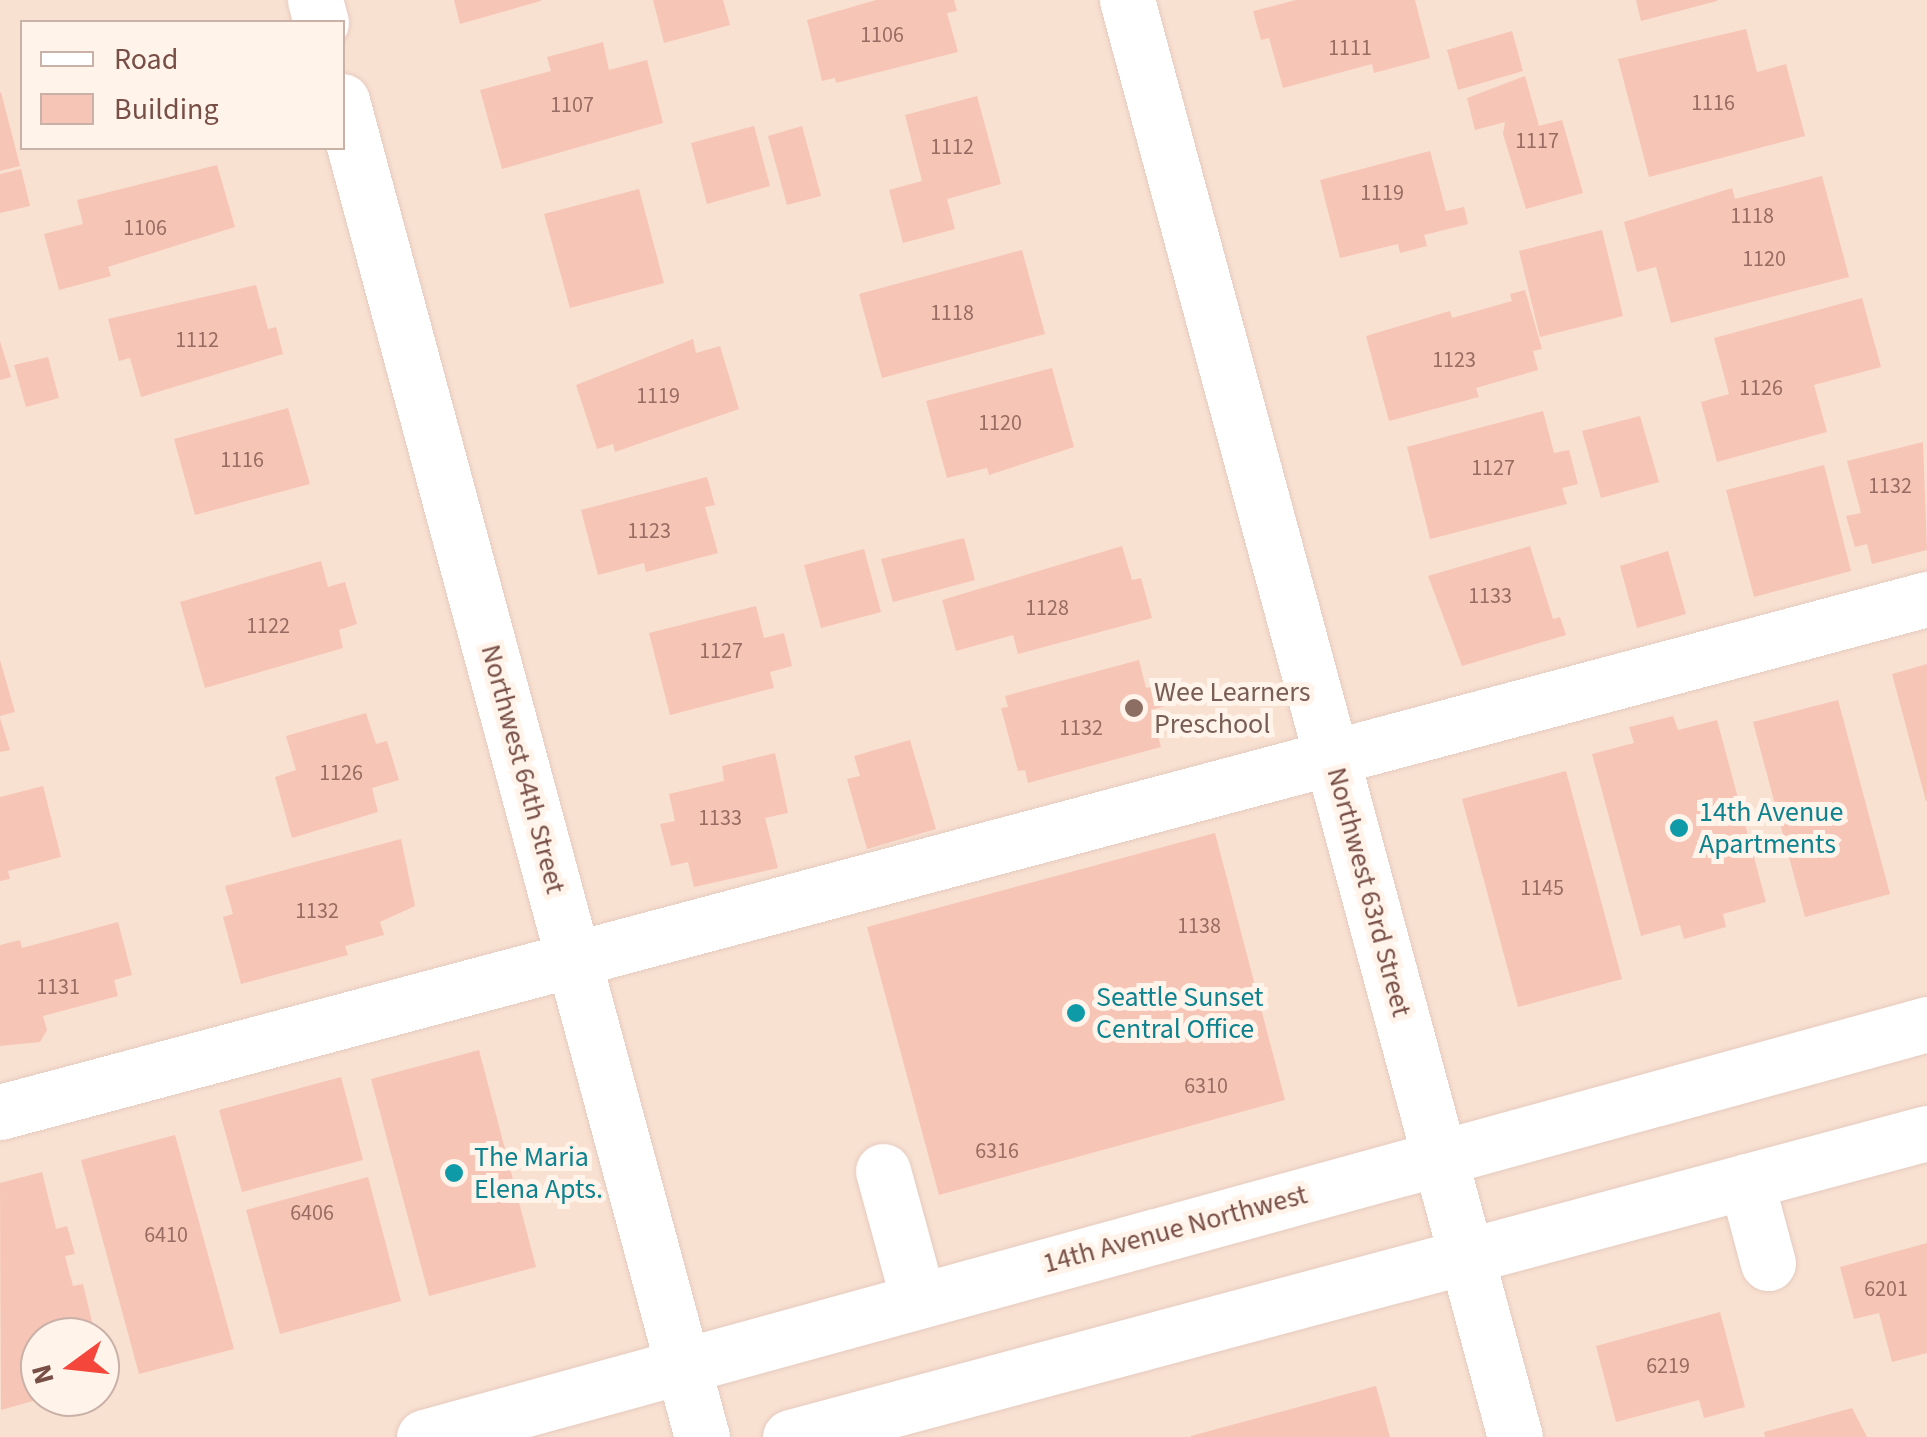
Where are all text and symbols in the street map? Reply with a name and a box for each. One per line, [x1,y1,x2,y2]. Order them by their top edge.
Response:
legend [20,20,345,150]
house number: 1106 [860,23,904,49]
house number: 1111 [1328,36,1372,62]
text: Road [114,38,178,81]
text: Building [114,88,219,131]
house number: 1116 [1691,91,1735,117]
house number: 1107 [550,93,594,119]
house number: 1117 [1515,129,1559,155]
house number: 1112 [930,135,974,161]
house number: 1119 [1360,181,1404,207]
house number: 1118 [1730,204,1774,230]
house number: 1106 [123,216,167,242]
house number: 1120 [1742,247,1786,273]
house number: 1118 [930,301,974,327]
house number: 1112 [175,328,219,354]
house number: 1123 [1432,348,1476,374]
house number: 1126 [1739,376,1783,402]
house number: 1119 [636,384,680,410]
house number: 1120 [978,411,1022,437]
house number: 1116 [220,448,264,474]
house number: 1127 [1471,456,1515,482]
house number: 1132 [1868,474,1912,500]
house number: 1123 [627,519,671,545]
house number: 1133 [1468,584,1512,610]
house number: 1128 [1025,596,1069,622]
house number: 1122 [246,614,290,640]
house number: 1127 [699,639,743,665]
street label: Northwest 64th Street [474,641,572,897]
place label: Wee Learners Preschool [1154,675,1311,741]
marker: Wee Learners Preschool [1123,697,1145,719]
house number: 1132 [1059,716,1103,742]
house number: 1126 [319,761,363,787]
street label: Northwest 63rd Street [1320,764,1418,1020]
place label: 14th Avenue Apartments [1699,795,1843,861]
house number: 1133 [698,806,742,832]
marker: 14th Avenue Apartments [1668,817,1690,839]
house number: 1145 [1520,876,1564,902]
house number: 1132 [295,899,339,925]
house number: 1138 [1177,914,1221,940]
house number: 1131 [36,975,80,1001]
place label: Seattle Sunset Central Office [1096,980,1263,1046]
marker: Seattle Sunset Central Office [1065,1002,1087,1024]
house number: 6310 [1184,1074,1228,1100]
house number: 6316 [975,1139,1019,1165]
place label: The Maria Elena Apts. [474,1140,603,1206]
marker: The Maria Elena Apts. [443,1162,465,1184]
street label: 14th Avenue Northwest [1039,1178,1311,1280]
house number: 6406 [290,1201,334,1227]
house number: 6410 [144,1223,188,1249]
house number: 6201 [1864,1277,1908,1303]
north arrow [20,1317,120,1417]
house number: 6219 [1646,1354,1690,1380]
text: N [21,1360,65,1388]

